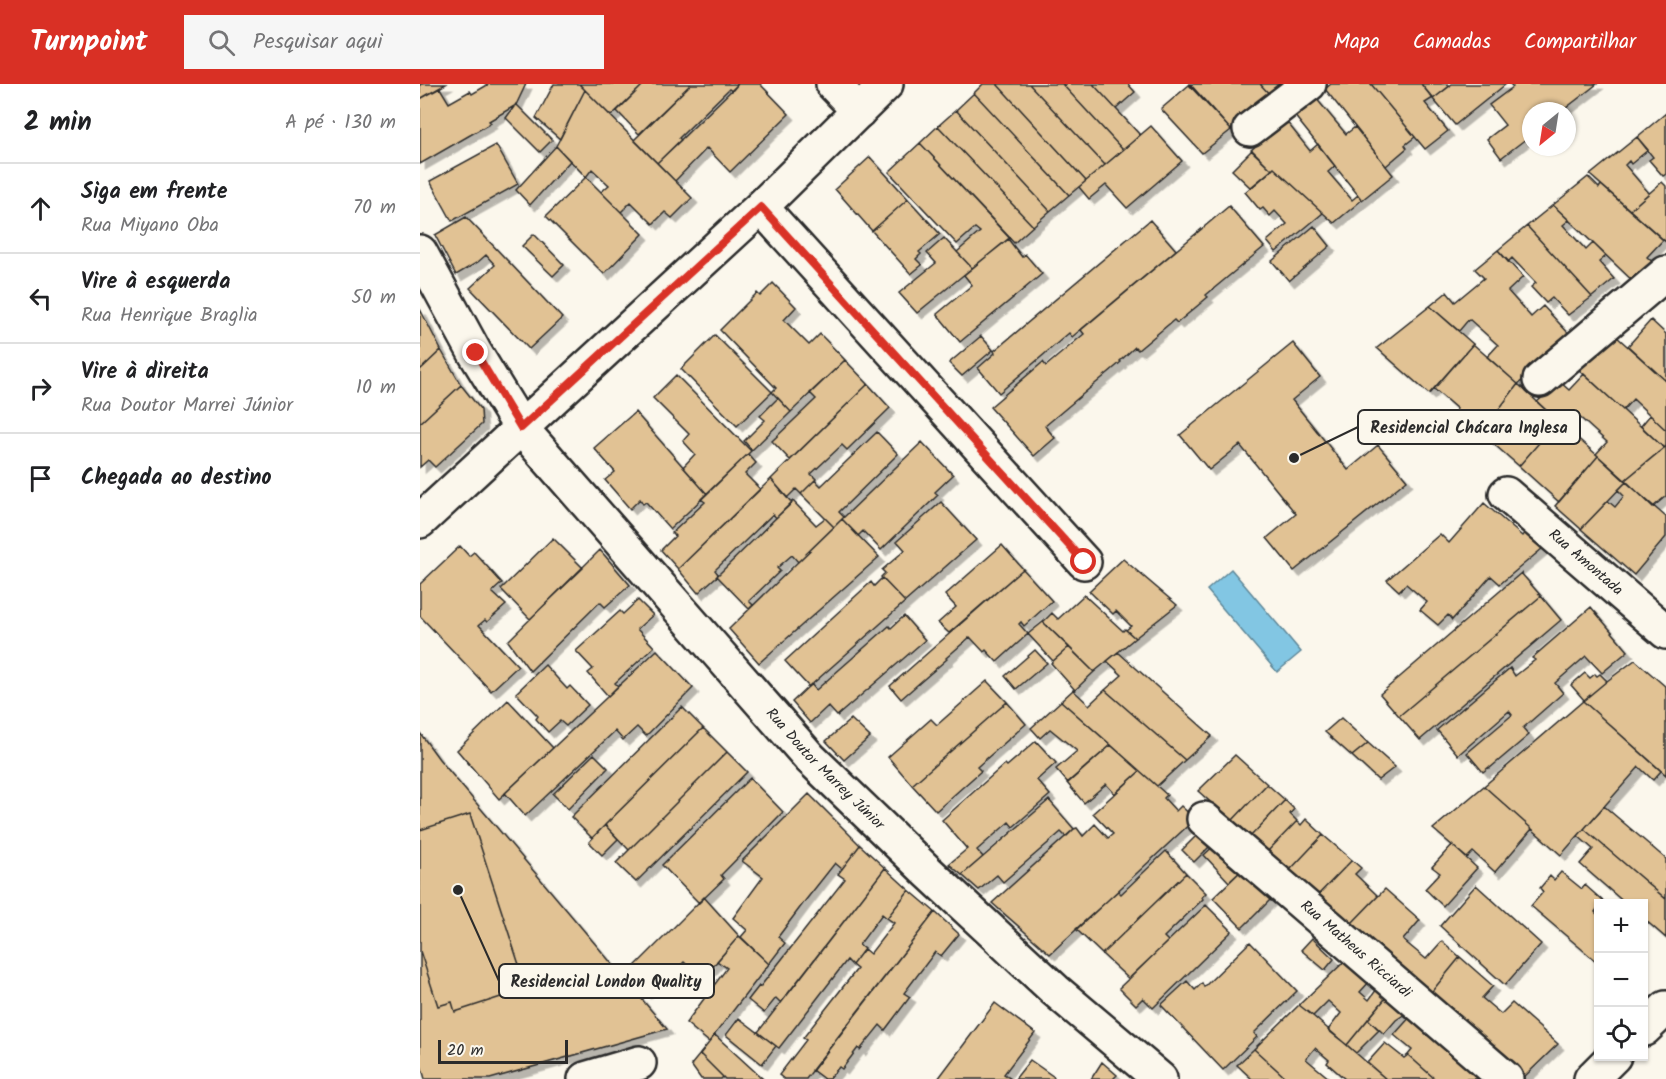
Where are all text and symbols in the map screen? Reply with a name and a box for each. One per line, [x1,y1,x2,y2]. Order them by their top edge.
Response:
search box [184,15,604,69]
text: Turnpoint [30,20,148,65]
text: Pesquisar aqui [253,25,383,60]
icon: search [205,26,238,59]
text: Mapa [1333,26,1380,59]
text: Camadas [1413,26,1491,59]
text: Compartilhar [1524,26,1636,59]
text: 2 min [24,102,92,144]
north arrow [1522,102,1576,156]
text: A pé · 130 m [285,107,396,139]
text: Siga em frente [81,175,227,210]
icon: ahead [24,192,57,225]
text: 70 m [353,192,396,224]
text: Rua Miyano Oba [81,210,219,242]
text: Vire à esquerda [81,265,230,300]
icon: left [24,282,57,315]
text: 50 m [351,282,396,314]
text: Rua Henrique Braglia [81,300,258,332]
route end [462,339,488,365]
text: Vire à direita [81,355,209,390]
icon: right [24,372,57,405]
text: 10 m [356,372,396,404]
text: Rua Doutor Marrei Júnior [81,390,293,422]
callout: Residencial Chácara Inglesa [1358,410,1580,444]
text: Residencial Chácara Inglesa [1370,416,1568,441]
text: Chegada ao destino [81,461,272,496]
icon: arrive [24,462,57,495]
street label: Rua Amontada [1543,523,1628,602]
route start [1070,548,1096,574]
street label: Rua Doutor Marrey Júnior [760,703,891,837]
street label: Rua Matheus Ricciardi [1294,895,1418,1005]
map controls [1594,899,1648,1061]
button: + [1594,899,1648,953]
button: − [1594,953,1648,1007]
callout: Residencial London Quality [499,964,714,998]
text: Residencial London Quality [510,970,702,995]
button: locate [1594,1007,1648,1061]
scale bar [438,1037,568,1064]
text: 20 m [447,1038,483,1063]

